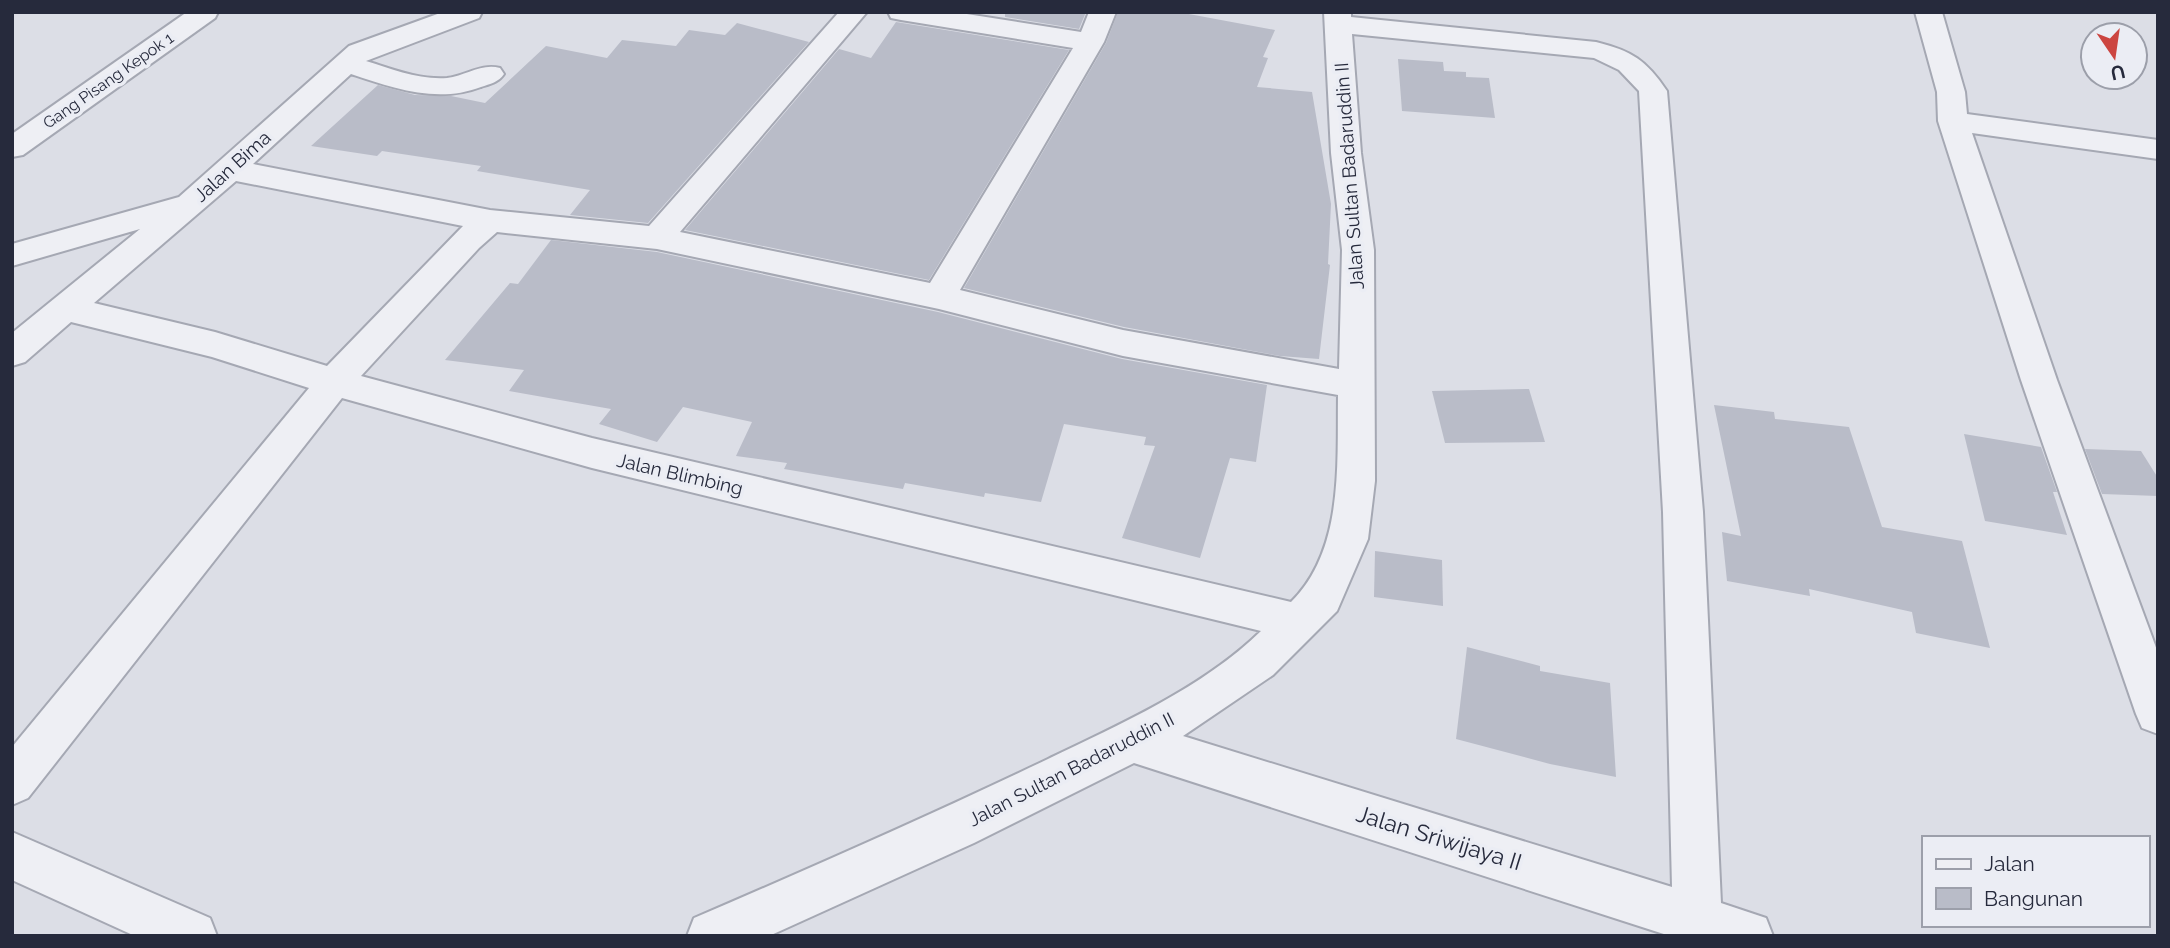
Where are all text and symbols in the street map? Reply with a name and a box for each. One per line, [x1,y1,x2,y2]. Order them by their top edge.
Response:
north arrow [2079,21,2149,91]
street label: Gang Pisang Kepok 1 [39,28,177,133]
text: U [2108,60,2127,85]
street label: Jalan Sultan Badaruddin II [1330,62,1368,290]
street label: Jalan Bima [189,126,275,206]
street label: Jalan Blimbing [615,449,745,499]
street label: Jalan Sultan Badaruddin II [965,708,1177,830]
street label: Jalan Sriwijaya II [1353,800,1525,876]
legend [1922,836,2149,927]
text: Jalan [1984,851,2035,876]
text: Bangunan [1984,886,2083,911]

